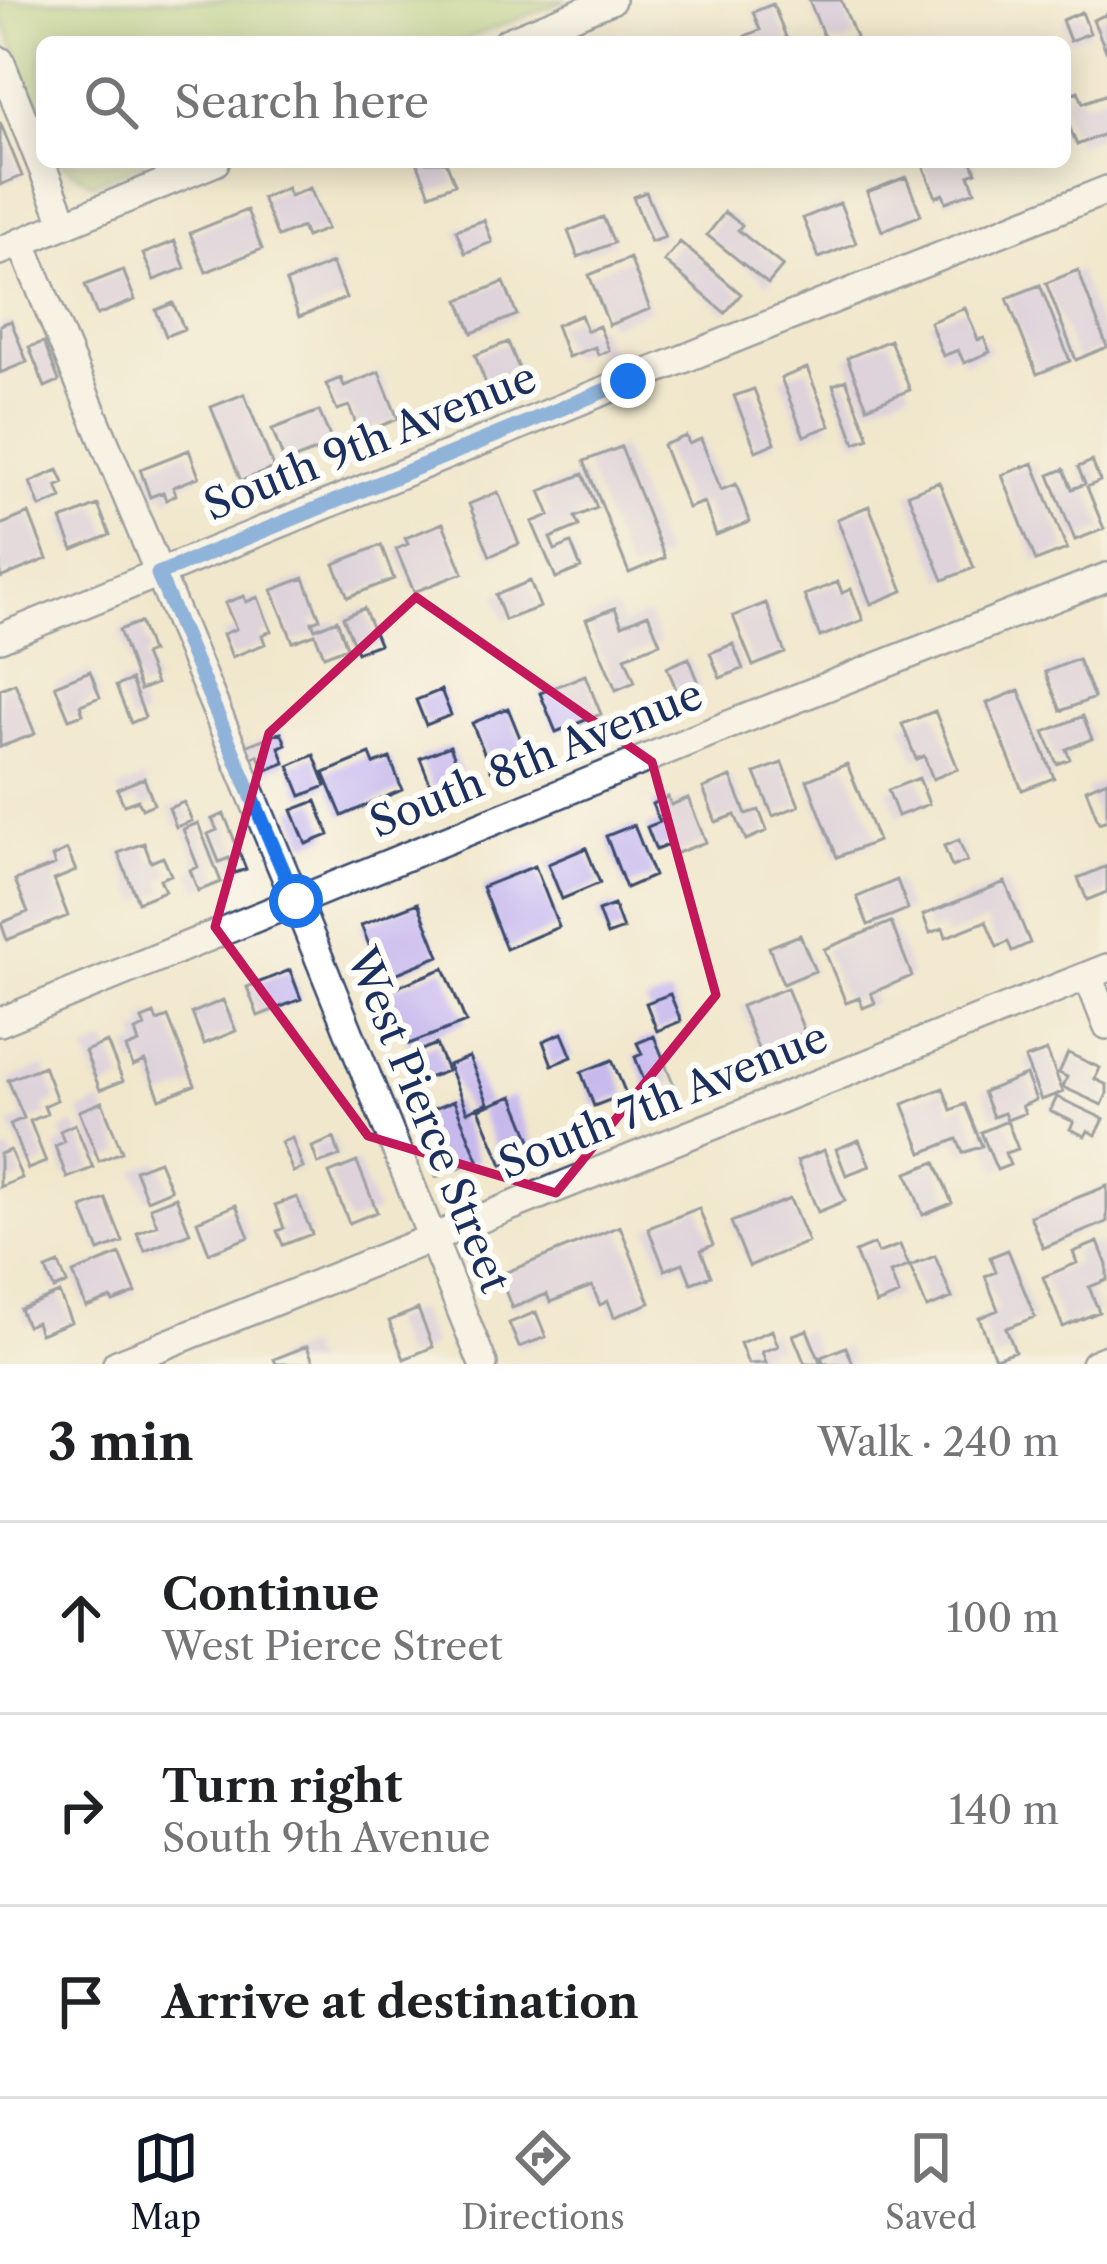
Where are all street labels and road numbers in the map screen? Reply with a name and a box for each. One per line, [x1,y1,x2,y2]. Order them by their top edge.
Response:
street label: South 9th Avenue [196,351,544,531]
street label: South 8th Avenue [362,668,710,848]
street label: West Pierce Street [336,939,522,1300]
street label: South 7th Avenue [491,1010,835,1190]

